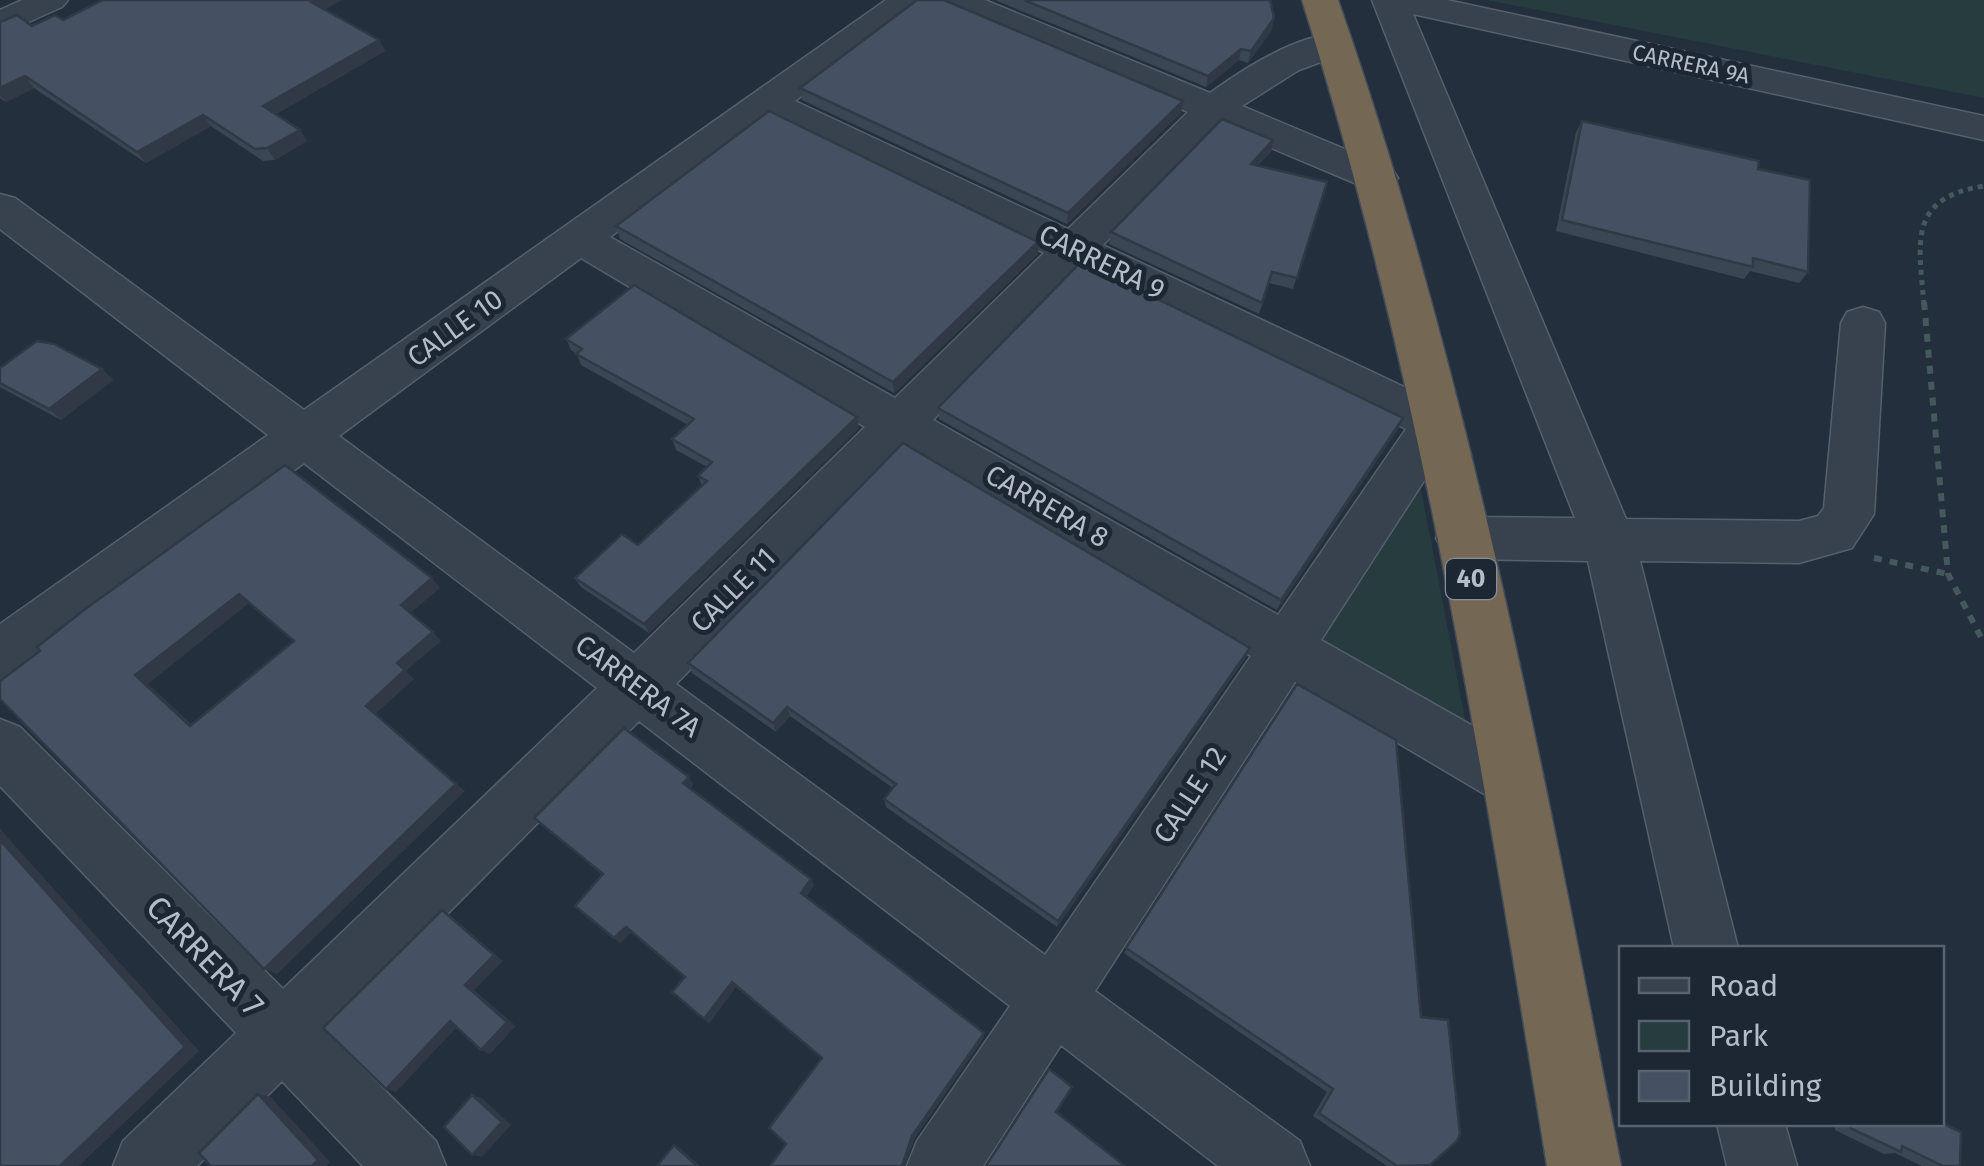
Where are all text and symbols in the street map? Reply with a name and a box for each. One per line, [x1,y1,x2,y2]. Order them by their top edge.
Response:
street label: CARRERA 9A [1630,38,1752,90]
street label: CARRERA 9 [1034,217,1170,307]
street label: CALLE 10 [401,282,509,374]
street label: CARRERA 8 [980,458,1114,554]
street label: CALLE 11 [684,541,782,639]
road number: 40 [1446,559,1496,599]
street label: CARRERA 7A [569,628,707,744]
street label: CALLE 12 [1147,741,1233,849]
street label: CARRERA 7 [138,888,272,1024]
legend [1619,946,1944,1126]
text: Road [1709,968,1778,1004]
text: Park [1709,1018,1769,1054]
text: Building [1709,1068,1822,1104]

